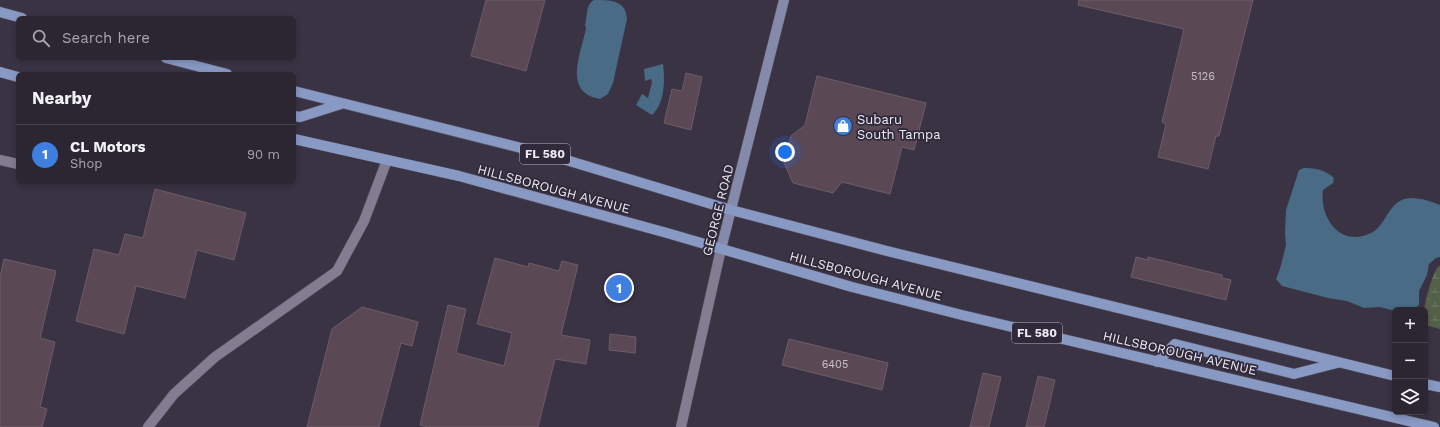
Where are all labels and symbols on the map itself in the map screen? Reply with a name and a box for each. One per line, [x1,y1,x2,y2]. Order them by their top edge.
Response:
house number: 5126 [1191,70,1215,83]
place label: Subaru South Tampa [857,112,941,142]
shop icon: Subaru South Tampa [832,115,854,137]
your location [775,142,795,162]
road number: FL 580 [520,144,570,164]
street label: HILLSBOROUGH AVENUE [476,161,632,217]
street label: GEORGE ROAD [699,163,737,257]
street label: HILLSBOROUGH AVENUE [788,248,944,304]
pin: 1 [606,273,632,303]
road number: FL 580 [1012,323,1062,343]
street label: HILLSBOROUGH AVENUE [1102,328,1258,378]
house number: 6405 [822,358,848,371]

